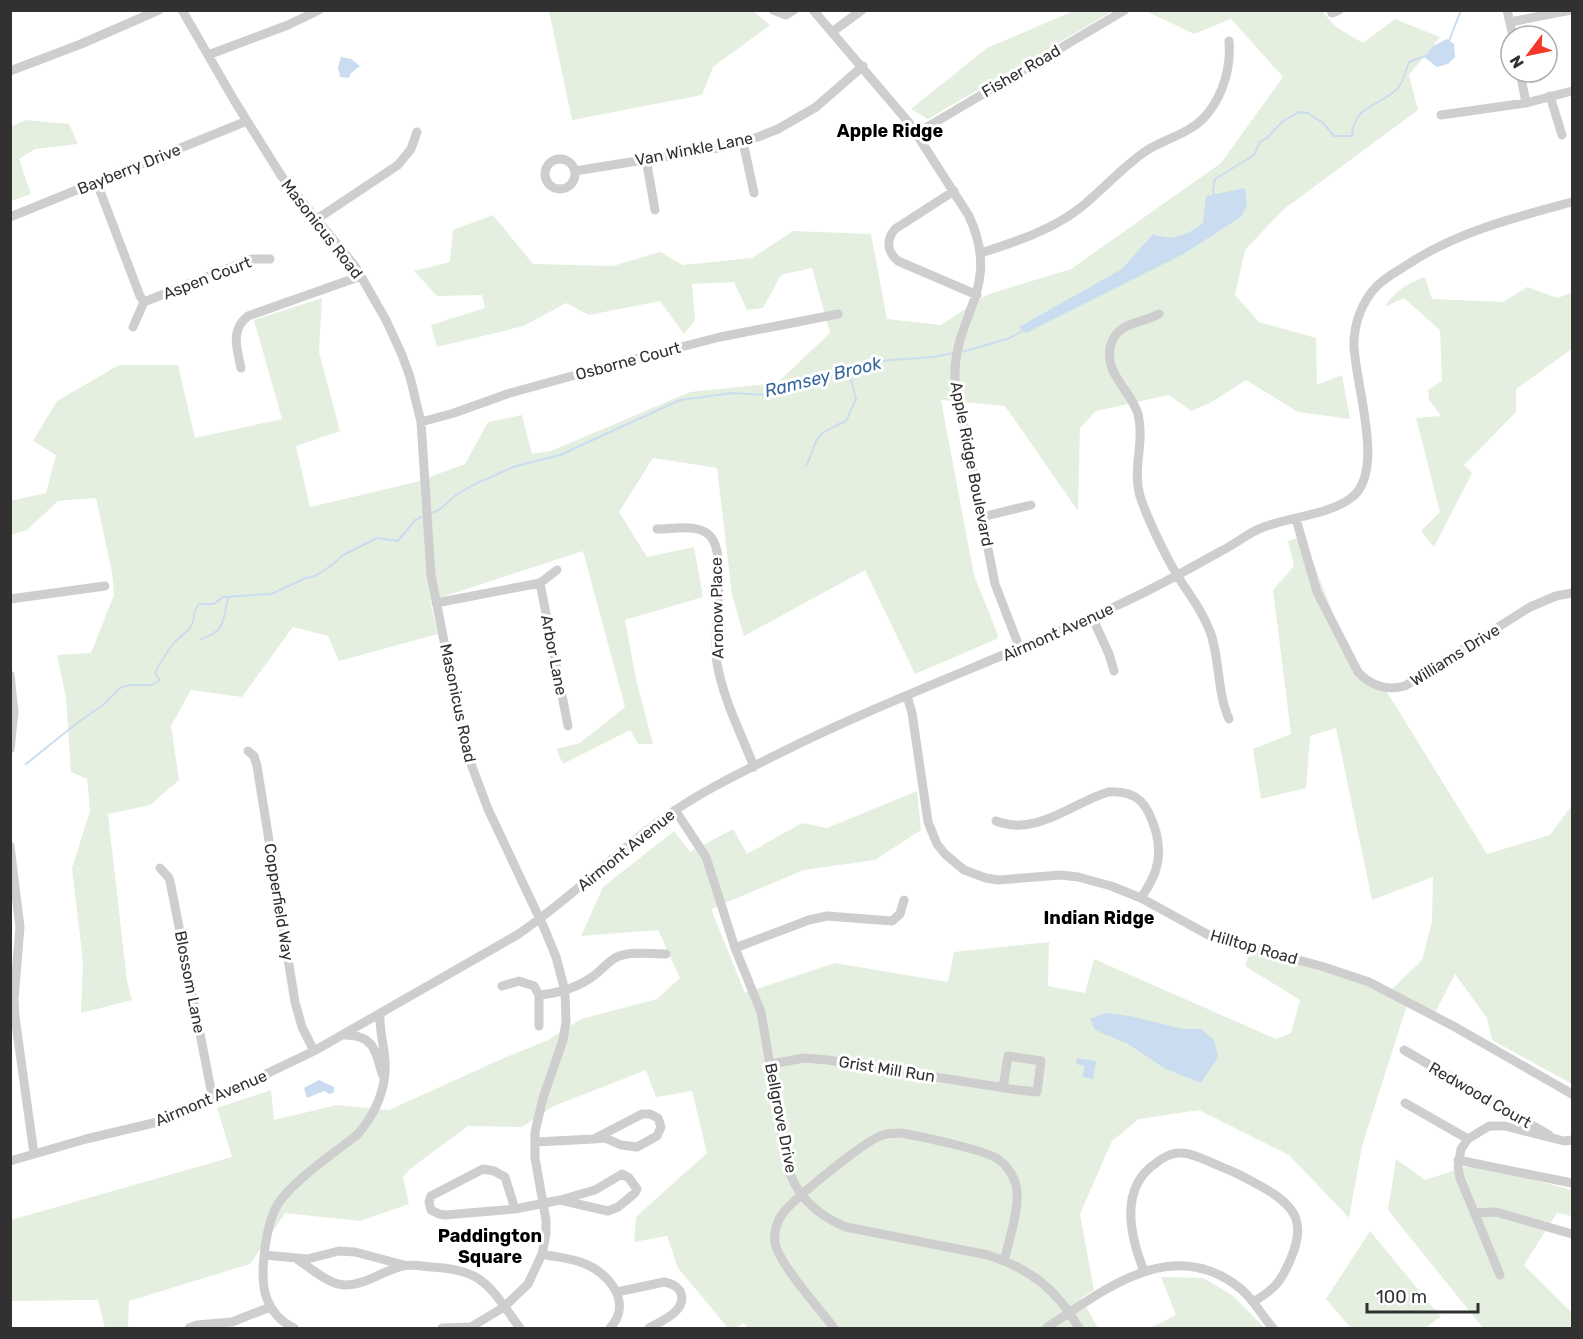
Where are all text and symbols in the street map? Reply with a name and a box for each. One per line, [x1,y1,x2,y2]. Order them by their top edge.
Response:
north arrow [1499,24,1559,84]
street label: Fisher Road [978,41,1064,101]
text: N [1506,52,1528,72]
district label: Apple Ridge [837,120,943,142]
street label: Van Winkle Lane [633,128,755,170]
street label: Bayberry Drive [75,140,183,198]
street label: Masonicus Road [277,176,367,282]
street label: Aspen Court [160,253,254,303]
street label: Osborne Court [573,338,683,384]
water label: Ramsey Brook [762,352,885,402]
street label: Apple Ridge Boulevard [947,380,997,548]
street label: Aronow Place [707,557,727,659]
street label: Airmont Avenue [1000,599,1116,665]
street label: Arbor Lane [537,613,571,697]
street label: Williams Drive [1407,620,1503,690]
street label: Masonicus Road [436,642,480,764]
street label: Airmont Avenue [574,805,678,895]
street label: Copperfield Way [260,842,298,962]
district label: Indian Ridge [1044,907,1155,929]
street label: Hilltop Road [1208,925,1300,969]
street label: Blossom Lane [171,929,209,1035]
street label: Grist Mill Run [837,1052,937,1086]
street label: Redwood Court [1425,1058,1535,1132]
street label: Bellgrove Drive [761,1061,801,1175]
street label: Airmont Avenue [152,1066,270,1130]
district label: Paddington Square [438,1225,542,1268]
scale bar [1367,1276,1478,1314]
text: 100 m [1376,1286,1427,1308]

